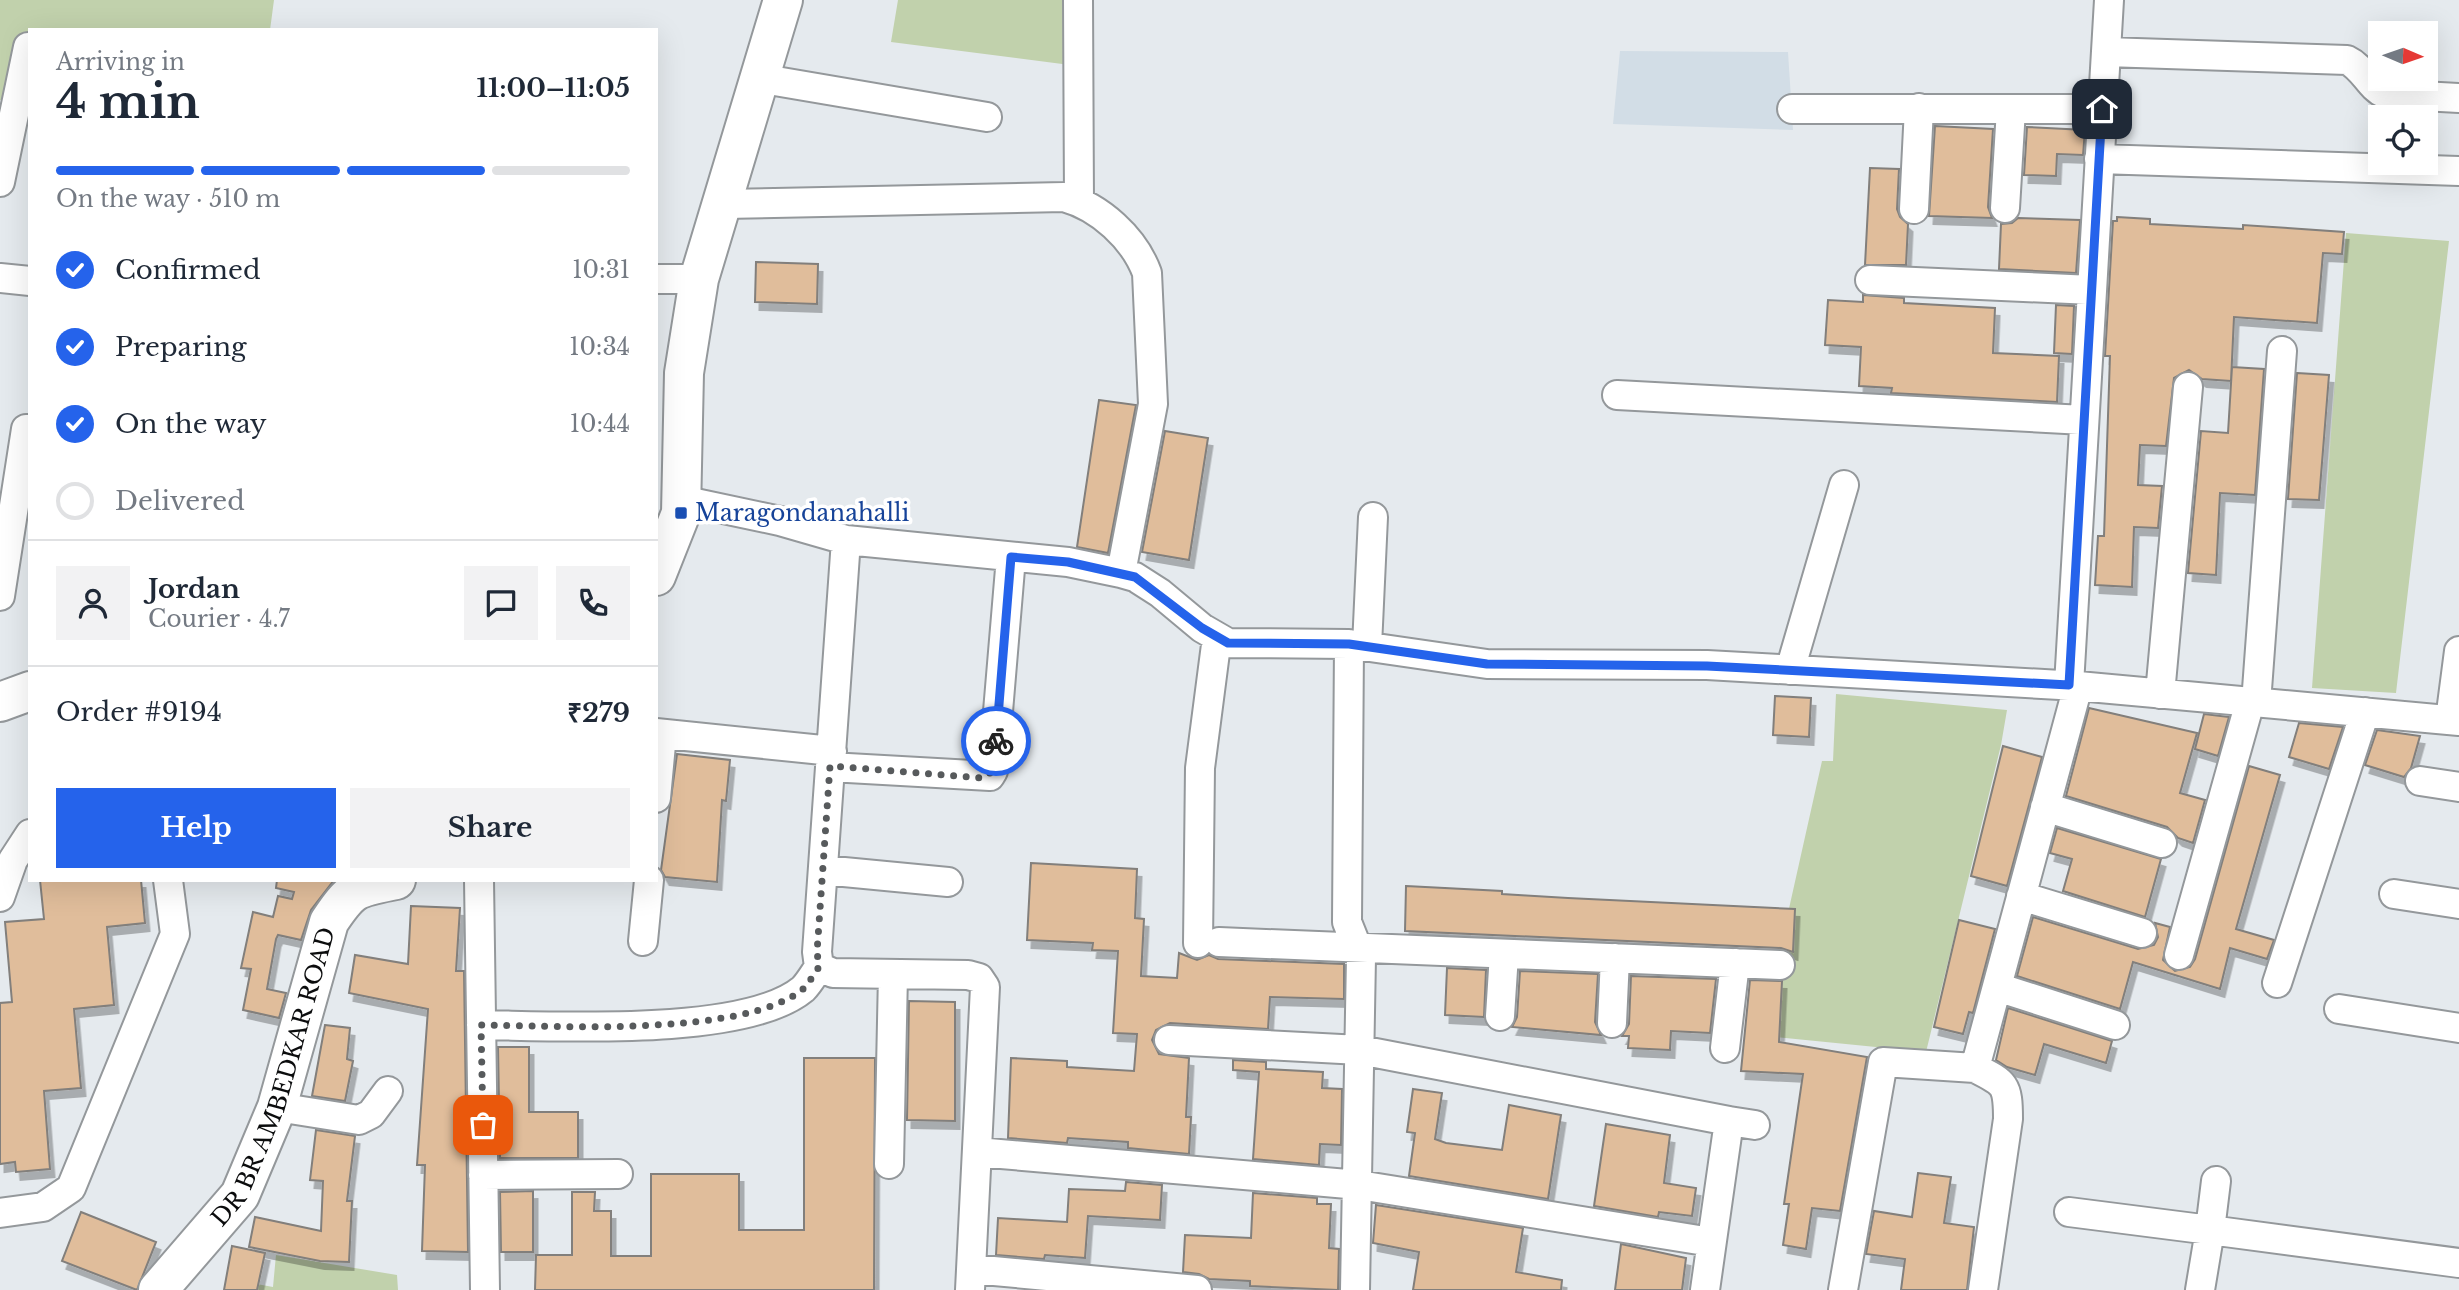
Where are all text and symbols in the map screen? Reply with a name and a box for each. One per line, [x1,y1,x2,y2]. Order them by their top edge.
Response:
north arrow [2368,21,2438,91]
map controls [2368,21,2438,175]
text: Arriving in [56,48,185,76]
text: 11:00–11:05 [477,72,630,104]
text: 4 min [56,73,200,130]
pin [2072,79,2132,139]
icon: home [2083,90,2121,128]
button: locate [2368,105,2438,175]
text: On the way · 510 m [56,185,280,213]
icon: check [56,251,94,289]
text: Confirmed [115,254,260,286]
text: 10:31 [572,256,630,284]
icon: check [56,328,94,366]
text: Preparing [115,331,247,363]
text: 10:34 [569,333,630,361]
icon: check [56,405,94,443]
text: On the way [115,408,267,440]
text: 10:44 [570,410,630,438]
text: Delivered [115,485,245,517]
place label: Maragondanahalli [695,499,909,527]
marker: Maragondanahalli [673,505,689,521]
button: person [56,566,130,640]
button: chat [464,566,538,640]
button: phone [556,566,630,640]
text: Jordan [148,573,240,605]
text: Courier · 4.7 [148,605,290,633]
text: Order #9194 [56,696,222,728]
text: ₹279 [567,697,630,729]
courier [961,706,1031,776]
icon: bike [977,722,1015,760]
button: Help [56,788,336,868]
button: Share [350,788,630,868]
street label: DR BR AMBEDKAR ROAD [205,924,341,1232]
pin [453,1095,513,1155]
icon: bag [464,1106,502,1144]

